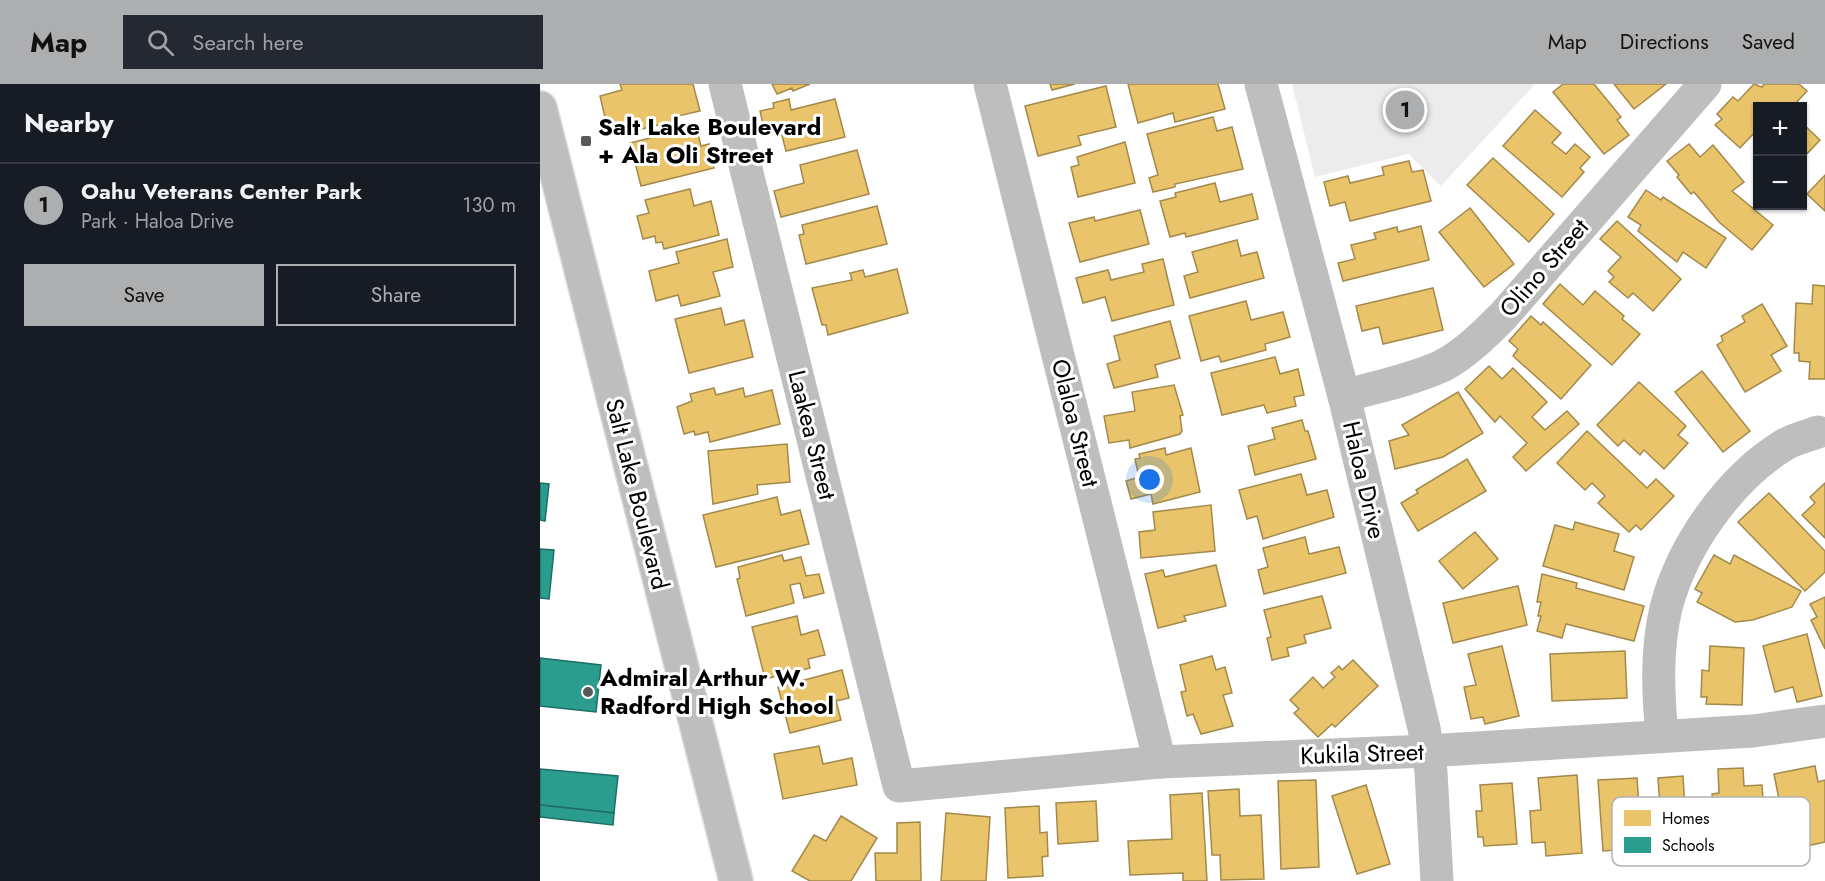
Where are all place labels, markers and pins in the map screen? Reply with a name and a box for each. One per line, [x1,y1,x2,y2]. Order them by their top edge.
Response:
pin: 1 [1386,87,1424,132]
place label: Salt Lake Boulevard + Ala Oli Street [598,109,821,172]
marker: Salt Lake Boulevard + Ala Oli Street [579,134,593,148]
place label: Admiral Arthur W. Radford High School [599,660,834,723]
marker: Admiral Arthur W. Radford High School [581,685,595,699]

